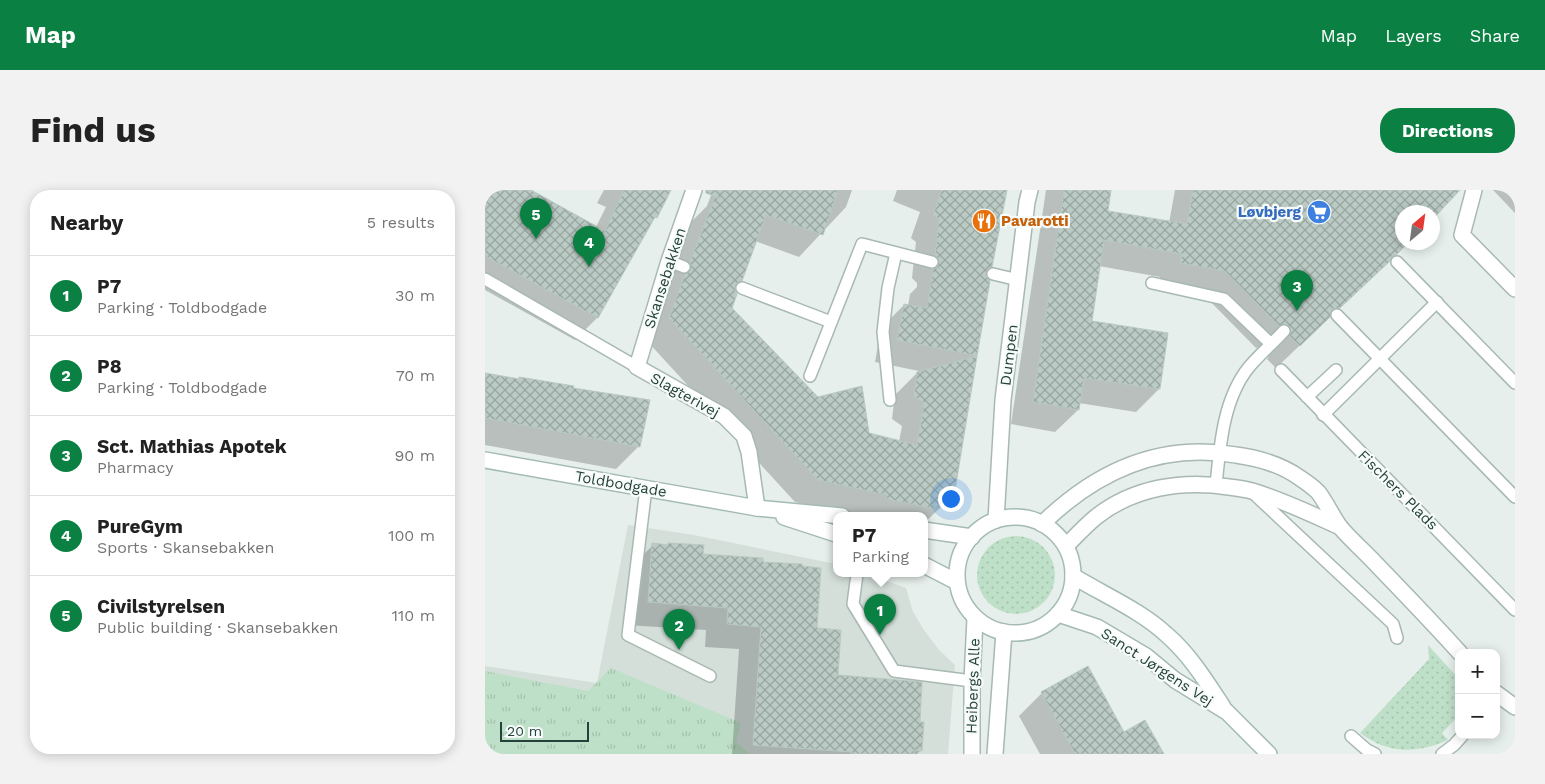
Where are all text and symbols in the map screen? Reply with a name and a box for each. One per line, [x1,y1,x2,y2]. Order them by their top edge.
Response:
text: Map [25,21,76,49]
text: Map [1320,25,1357,46]
text: Layers [1385,25,1442,46]
text: Share [1470,25,1520,46]
button: Directions [1380,108,1515,153]
text: Find us [30,109,156,151]
pin: 5 [520,198,552,239]
supermarket icon: Løvbjerg [1306,199,1332,225]
place label: Løvbjerg [1238,203,1302,221]
north arrow [1395,205,1440,250]
restaurant icon: Pavarotti [971,208,997,234]
text: Nearby [50,210,123,235]
place label: Pavarotti [1001,212,1069,230]
text: 5 results [367,213,435,232]
street label: Skansebakken [640,225,690,331]
pin: 4 [573,226,605,267]
pin: 3 [1281,270,1313,311]
text: P7 [97,275,121,298]
text: 1 [63,286,69,305]
text: 30 m [395,286,435,305]
text: Parking · Toldbodgade [97,298,267,317]
street label: Dumpen [996,323,1022,387]
text: P8 [97,355,122,378]
text: 2 [61,366,71,385]
text: 70 m [396,366,435,385]
street label: Slagterivej [647,369,723,421]
text: Parking · Toldbodgade [97,378,267,397]
text: Sct. Mathias Apotek [97,435,286,458]
text: 3 [61,446,71,465]
text: 90 m [394,446,435,465]
street label: Fischers Plads [1354,446,1442,534]
text: Pharmacy [97,458,173,477]
street label: Toldbodgade [574,467,668,501]
your location [938,486,964,512]
popup [833,512,928,577]
text: PureGym [97,515,183,538]
text: P7 [852,524,876,547]
text: 4 [61,526,71,545]
text: 100 m [388,526,435,545]
text: Sports · Skansebakken [97,538,274,557]
text: Parking [852,547,909,566]
pin: 1 [864,594,896,635]
text: Civilstyrelsen [97,595,225,618]
text: 5 [61,606,71,625]
text: 110 m [392,606,435,625]
pin: 2 [663,609,695,650]
text: Public building · Skansebakken [97,618,338,637]
street label: Sanct Jørgens Vej [1098,624,1216,710]
street label: Heibergs Alle [962,638,984,734]
map controls [1455,649,1500,739]
button: + [1455,649,1500,694]
button: − [1455,694,1500,739]
scale bar [500,719,589,742]
text: 20 m [507,723,542,739]

